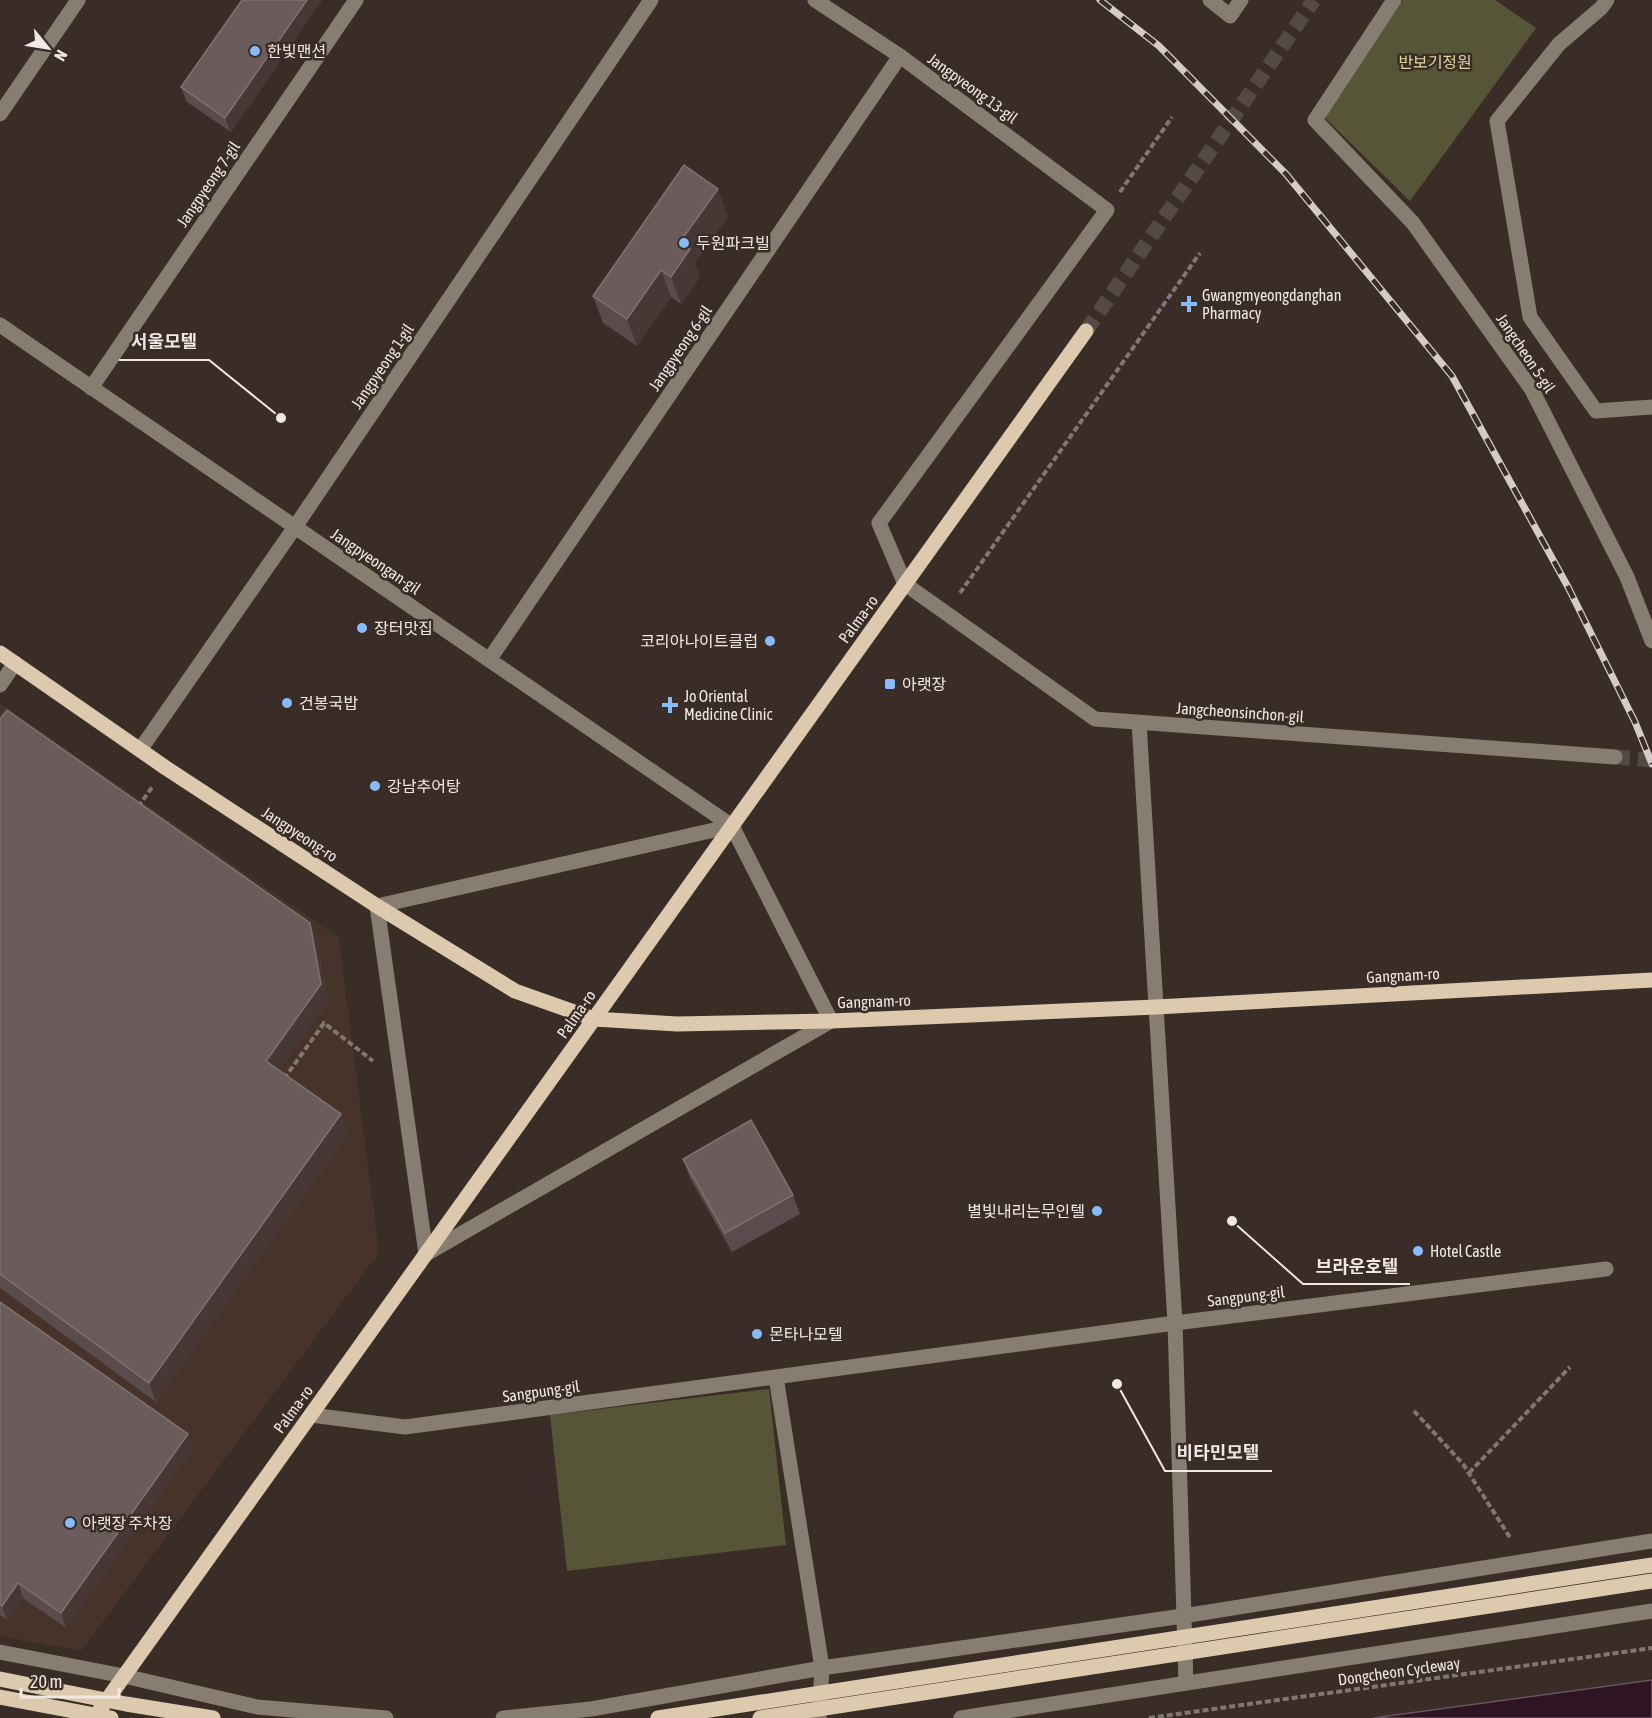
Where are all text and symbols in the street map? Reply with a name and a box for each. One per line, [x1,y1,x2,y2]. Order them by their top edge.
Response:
north arrow [18,18,78,78]
place label: 한빛맨션 [267,42,326,60]
marker: 한빛맨션 [248,44,262,58]
text: N [51,47,71,64]
street label: Jangpyeong 13-gil [924,49,1022,128]
park label: 반보기정원 [1398,53,1472,71]
street label: Jangpyeong 7-gil [173,137,244,231]
place label: 두원파크빌 [696,234,770,252]
marker: 두원파크빌 [677,236,691,250]
place label: Gwangmyeongdanghan Pharmacy [1202,286,1342,323]
marker: Gwangmyeongdanghan Pharmacy [1180,295,1198,313]
street label: Jangpyeong 6-gil [645,301,716,395]
street label: Jangcheon 5-gil [1492,310,1559,397]
street label: Jangpyeong 1-gil [347,320,418,412]
callout: 서울모텔 [119,324,209,360]
text: 서울모텔 [131,331,197,352]
street label: Jangpyeongan-gil [327,524,425,599]
street label: Palma-ro [835,592,881,646]
place label: 장터맛집 [374,619,433,637]
marker: 장터맛집 [355,621,369,635]
place label: 코리아나이트클럽 [640,632,758,650]
marker: 코리아나이트클럽 [763,634,777,648]
place label: 아랫장 [902,675,946,693]
marker: 아랫장 [883,677,897,691]
place label: Jo Oriental Medicine Clinic [684,687,773,723]
place label: 건봉국밥 [299,694,358,712]
marker: 건봉국밥 [280,696,294,710]
marker: Jo Oriental Medicine Clinic [661,696,679,714]
street label: Jangcheonsinchon-gil [1176,699,1305,726]
place label: 강남추어탕 [387,777,461,795]
marker: 강남추어탕 [368,779,382,793]
street label: Jangpyeong-ro [258,803,341,866]
street label: Gangnam-ro [1366,964,1440,987]
street label: Palma-ro [553,987,599,1041]
street label: Gangnam-ro [837,991,911,1012]
place label: 별빛내리는무인텔 [967,1202,1085,1220]
marker: 별빛내리는무인텔 [1090,1204,1104,1218]
place label: Hotel Castle [1430,1242,1501,1260]
marker: Hotel Castle [1411,1244,1425,1258]
callout: 브라운호텔 [1303,1248,1410,1284]
text: 브라운호텔 [1316,1256,1398,1277]
street label: Sangpung-gil [1206,1282,1286,1311]
place label: 몬타나모텔 [769,1325,843,1343]
marker: 몬타나모텔 [750,1327,764,1341]
street label: Sangpung-gil [501,1377,582,1406]
street label: Palma-ro [270,1382,316,1436]
callout: 비타민모텔 [1165,1435,1272,1471]
text: 비타민모텔 [1177,1442,1259,1463]
place label: 아랫장 주차장 [82,1514,173,1532]
marker: 아랫장 주차장 [63,1516,77,1530]
street label: Dongcheon Cycleway [1337,1653,1462,1689]
scale bar [21,1661,118,1699]
text: 20 m [30,1671,62,1692]

